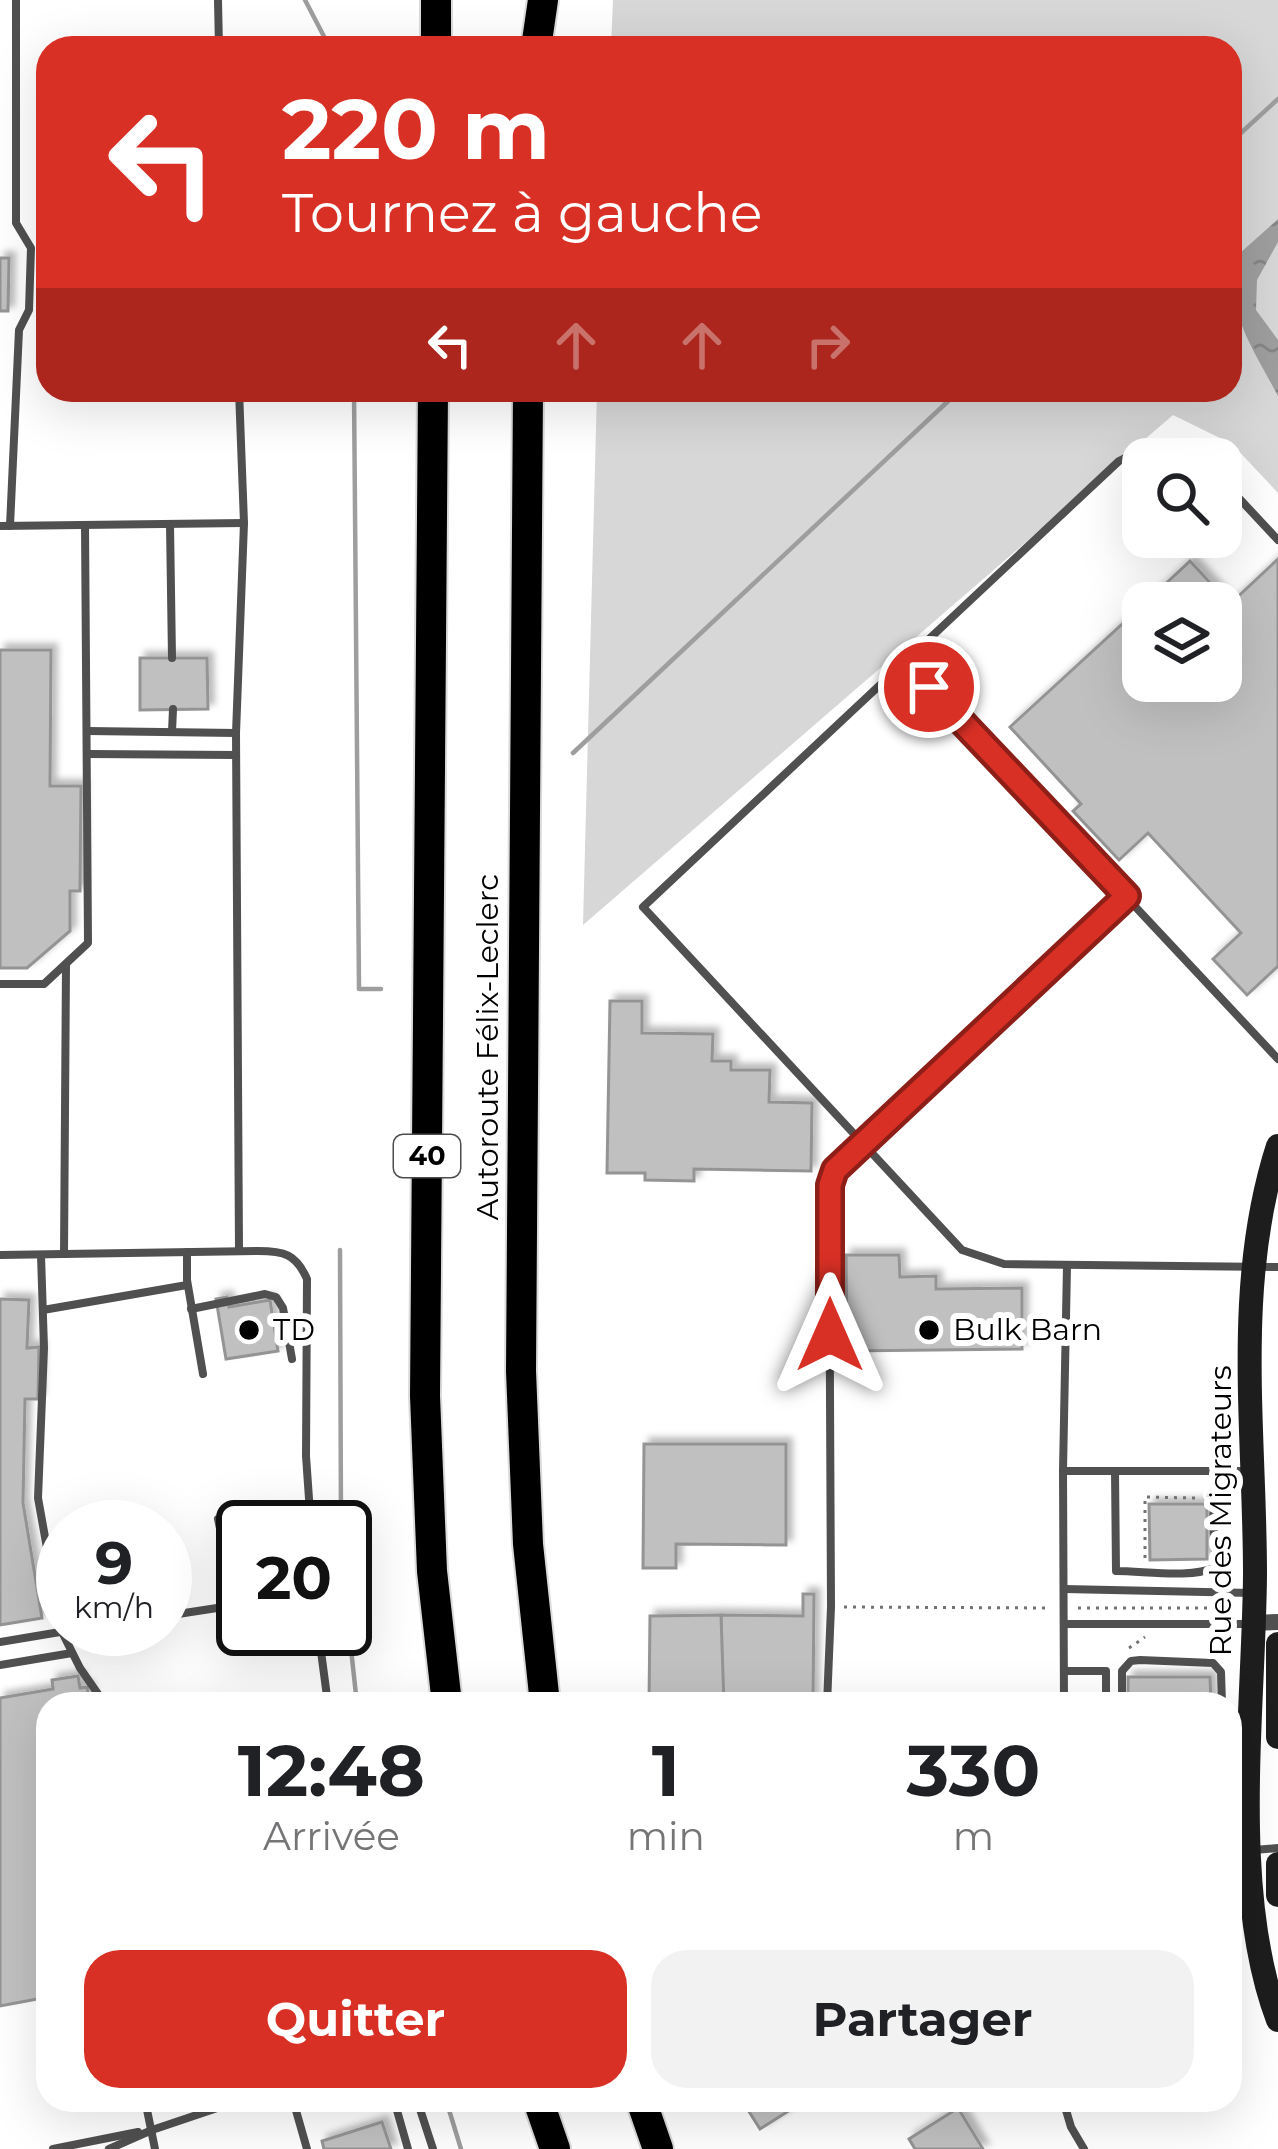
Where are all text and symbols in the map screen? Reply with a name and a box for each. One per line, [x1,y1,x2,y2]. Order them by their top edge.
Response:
text: 220 m [282,78,550,180]
icon: left [84,84,240,240]
text: Tournez à gauche [282,180,762,246]
icon: left [417,312,483,378]
icon: ahead [543,312,609,378]
icon: ahead [669,312,735,378]
icon: right [795,312,861,378]
map controls [1122,438,1242,702]
button: search [1122,438,1242,558]
button: layers [1122,582,1242,702]
pin [878,636,980,738]
icon: arrive [896,654,962,720]
street label: Autoroute Félix-Leclerc [469,874,506,1220]
road number: 40 [394,1135,460,1177]
position arrow [767,1272,893,1398]
place label: TD [273,1311,315,1348]
place label: Bulk Barn [953,1311,1102,1348]
marker: TD [236,1317,262,1343]
marker: Bulk Barn [916,1317,942,1343]
street label: Rue des Migrateurs [1202,1365,1239,1657]
speed limit sign: 20 [216,1500,372,1656]
text: 9 [95,1526,133,1599]
text: km/h [74,1589,154,1626]
text: 12:48 [238,1726,425,1814]
text: 1 [652,1726,680,1814]
text: 330 [907,1726,1040,1814]
text: Arrivée [263,1812,400,1860]
text: min [627,1812,705,1860]
text: m [953,1812,994,1860]
button: Quitter [84,1950,627,2088]
button: Partager [651,1950,1194,2088]

